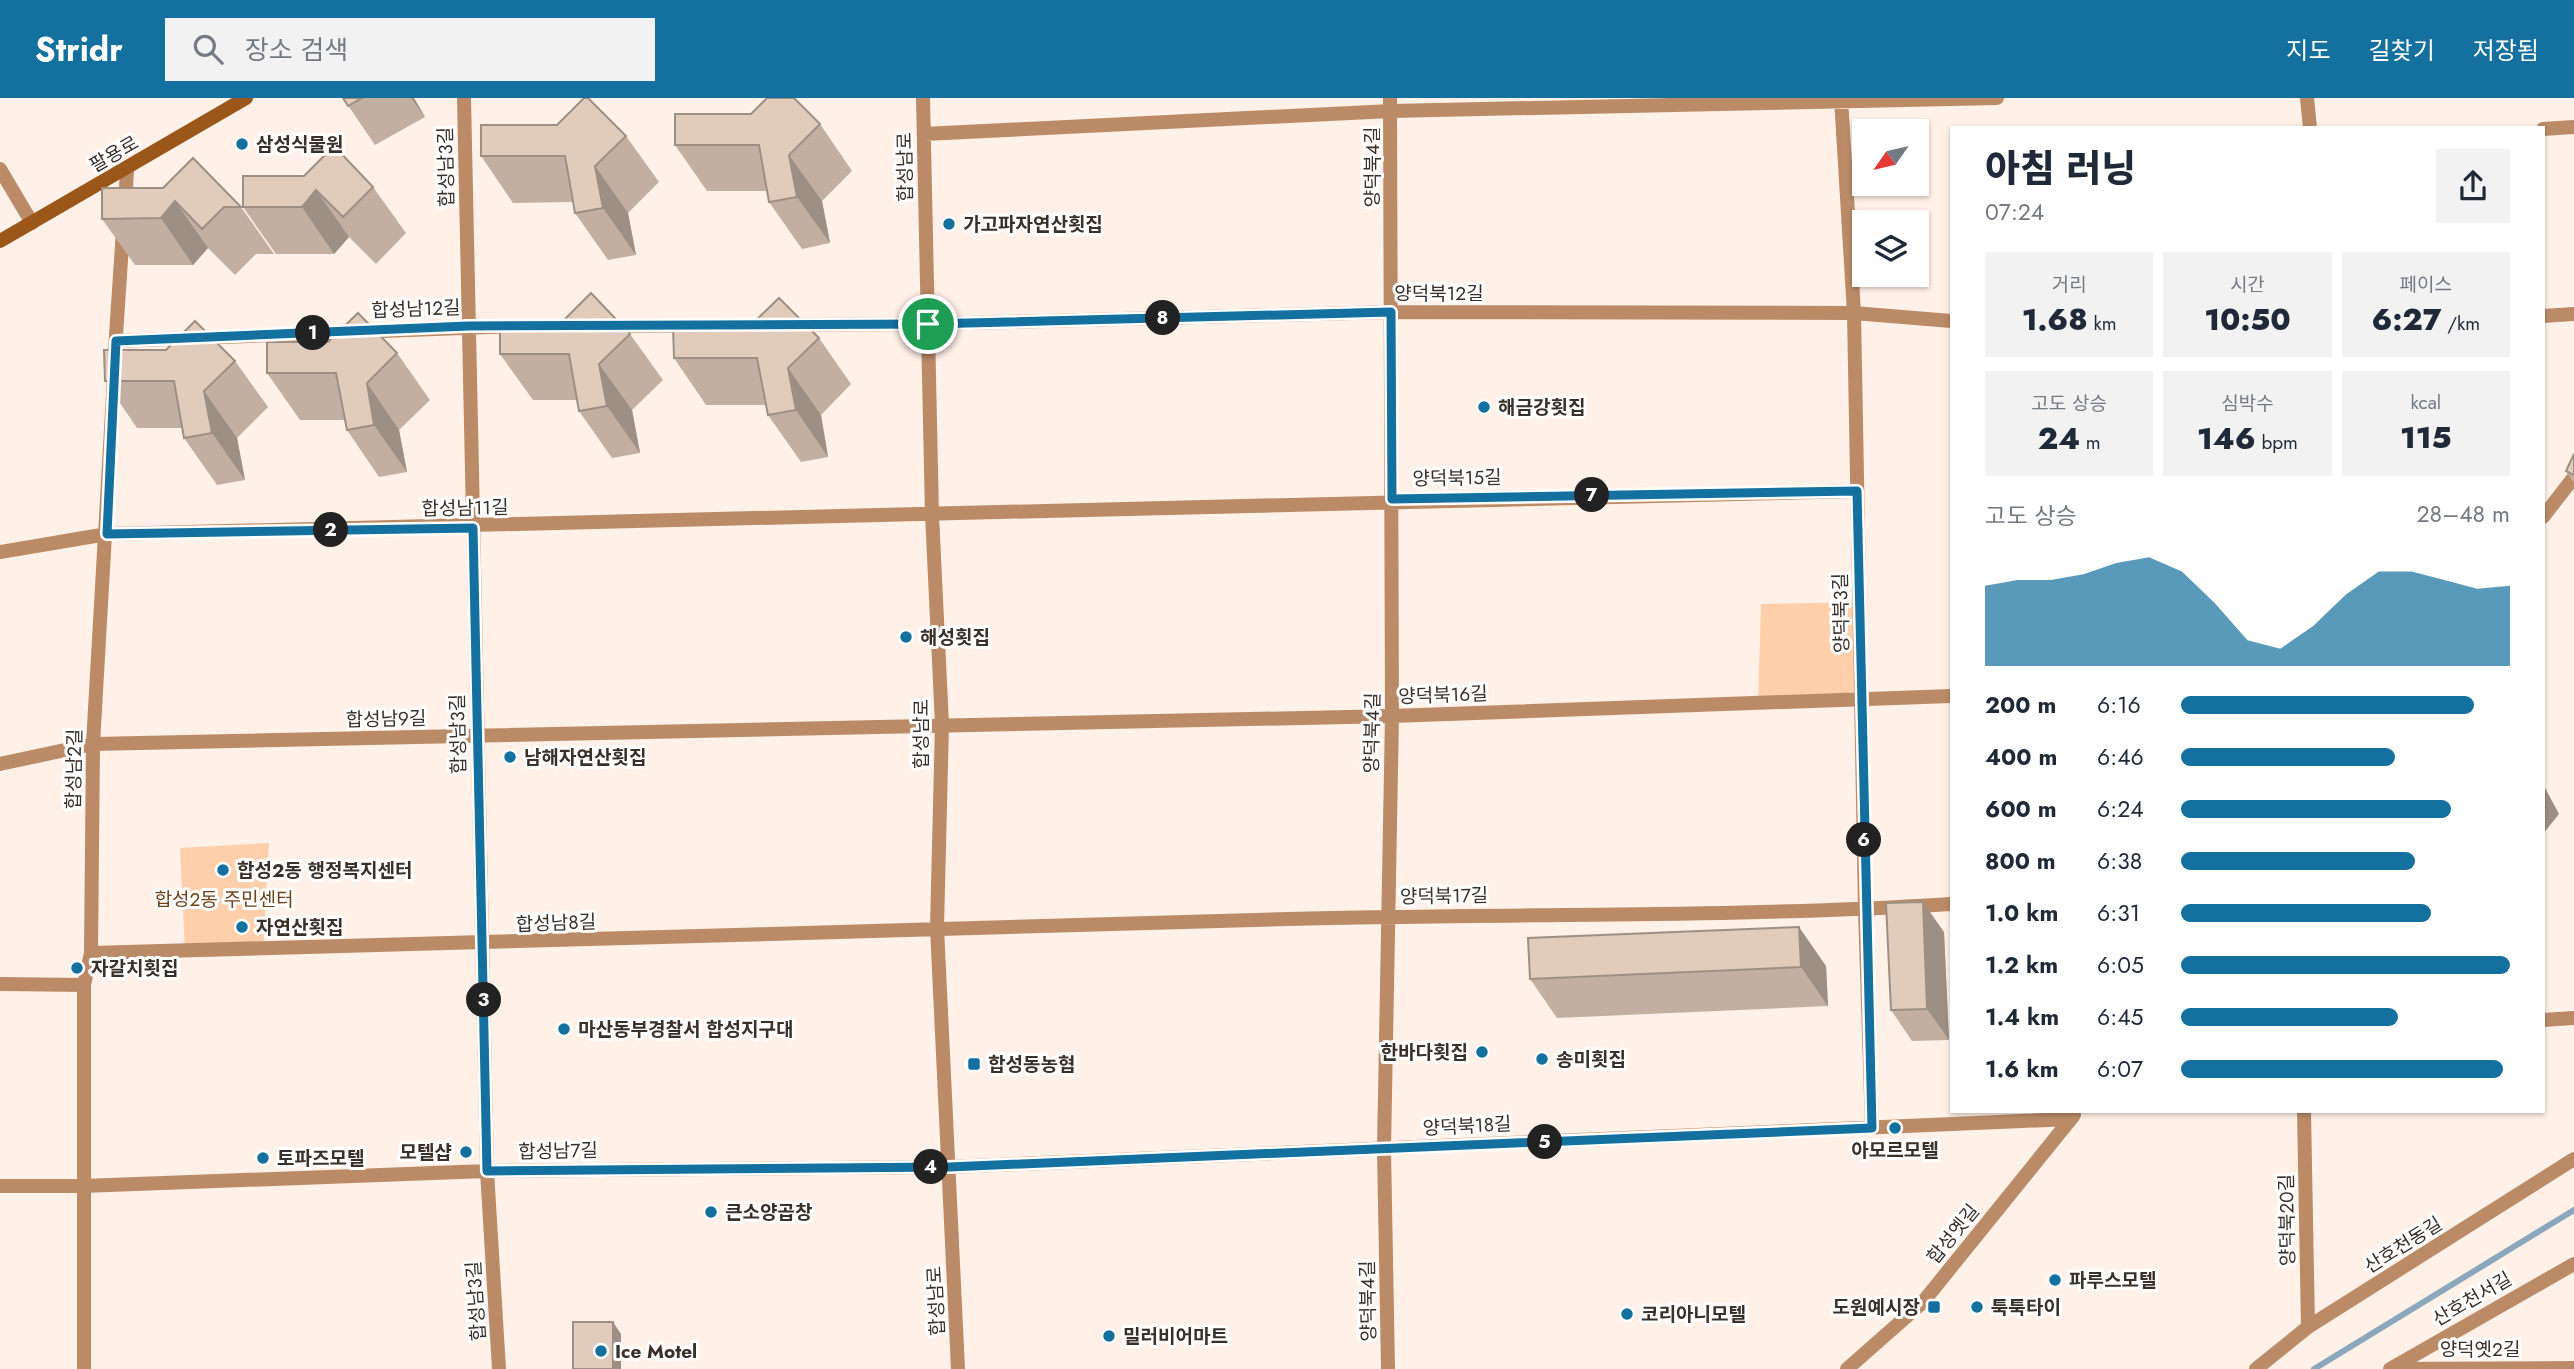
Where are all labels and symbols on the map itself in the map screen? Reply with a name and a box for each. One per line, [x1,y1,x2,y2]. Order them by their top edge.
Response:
north arrow [1852,119,1928,196]
street label: 합성남3길 [432,127,460,207]
street label: 양덕북4길 [1359,127,1386,208]
street label: 팔용로 [85,129,143,179]
place label: 삼성식물원 [256,131,343,158]
street label: 합성남로 [891,132,919,202]
marker: 삼성식물원 [234,136,250,152]
place label: 가고파자연산횟집 [963,211,1103,238]
marker: 가고파자연산횟집 [941,216,957,232]
street label: 양덕북12길 [1394,280,1484,307]
street label: 합성남12길 [371,294,461,324]
pin [898,294,958,354]
pin: 8 [1146,300,1180,336]
pin: 1 [296,316,330,350]
place label: 해금강횟집 [1498,394,1585,421]
marker: 해금강횟집 [1476,399,1492,415]
street label: 양덕북15길 [1412,464,1502,492]
pin: 7 [1574,478,1610,512]
street label: 합성남11길 [421,494,509,522]
pin: 2 [314,512,348,548]
street label: 양덕북3길 [1827,573,1855,653]
place label: 해성횟집 [920,624,990,651]
marker: 해성횟집 [898,629,914,645]
street label: 양덕북16길 [1398,680,1488,710]
street label: 양덕북4길 [1358,692,1386,774]
street label: 합성남3길 [444,694,472,774]
street label: 합성남로 [908,699,935,769]
street label: 합성남9길 [345,705,427,733]
street label: 합성남2길 [60,728,88,810]
place label: 남해자연산횟집 [524,744,646,771]
marker: 남해자연산횟집 [502,749,518,765]
pin: 6 [1846,822,1882,858]
place label: 합성2동 행정복지센터 [237,857,413,884]
marker: 합성2동 행정복지센터 [215,862,231,878]
street label: 양덕북17길 [1400,882,1488,910]
park label: 합성2동 주민센터 [155,886,293,913]
street label: 합성남8길 [515,908,597,938]
place label: 자연산횟집 [256,914,343,941]
marker: 자연산횟집 [234,919,250,935]
place label: 자갈치횟집 [91,955,178,982]
marker: 자갈치횟집 [69,960,85,976]
pin: 3 [466,982,502,1018]
place label: 마산동부경찰서 합성지구대 [578,1016,793,1043]
marker: 마산동부경찰서 합성지구대 [556,1021,572,1037]
place label: 한바다횟집 [1381,1039,1468,1066]
marker: 한바다횟집 [1474,1044,1490,1060]
place label: 송미횟집 [1556,1046,1626,1073]
place label: 합성동농협 [988,1051,1075,1078]
marker: 송미횟집 [1534,1051,1550,1067]
marker: 합성동농협 [966,1056,982,1072]
street label: 양덕북18길 [1422,1110,1512,1142]
marker: 아모르모텔 [1887,1120,1903,1136]
pin: 5 [1528,1124,1562,1160]
street label: 합성남7길 [518,1137,598,1165]
place label: 아모르모텔 [1851,1137,1939,1164]
place label: 모텔샵 [400,1139,452,1166]
marker: 모텔샵 [458,1144,474,1160]
place label: 토파즈모텔 [277,1145,364,1172]
marker: 토파즈모텔 [255,1150,271,1166]
pin: 4 [914,1150,948,1184]
street label: 양덕북20길 [2273,1174,2301,1266]
street label: 합성옛길 [1921,1198,1985,1270]
place label: 큰소양곱창 [725,1199,812,1226]
marker: 큰소양곱창 [703,1204,719,1220]
street label: 산호천동길 [2359,1210,2447,1280]
street label: 합성남3길 [460,1260,492,1342]
street label: 양덕북4길 [1354,1260,1382,1342]
street label: 합성남로 [921,1265,951,1337]
street label: 산호천서길 [2427,1265,2517,1333]
place label: 파루스모텔 [2069,1267,2156,1294]
marker: 파루스모텔 [2047,1272,2063,1288]
place label: 도원예시장 [1833,1294,1920,1321]
place label: 툭툭타이 [1991,1294,2061,1321]
marker: 도원예시장 [1926,1299,1942,1315]
marker: 툭툭타이 [1969,1299,1985,1315]
place label: 코리아니모텔 [1641,1301,1746,1328]
marker: 코리아니모텔 [1619,1306,1635,1322]
place label: 밀러비어마트 [1123,1323,1228,1350]
marker: 밀러비어마트 [1101,1328,1117,1344]
street label: 양덕옛2길 [2440,1336,2520,1363]
place label: Ice Motel [615,1338,697,1365]
marker: Ice Motel [593,1343,609,1359]

